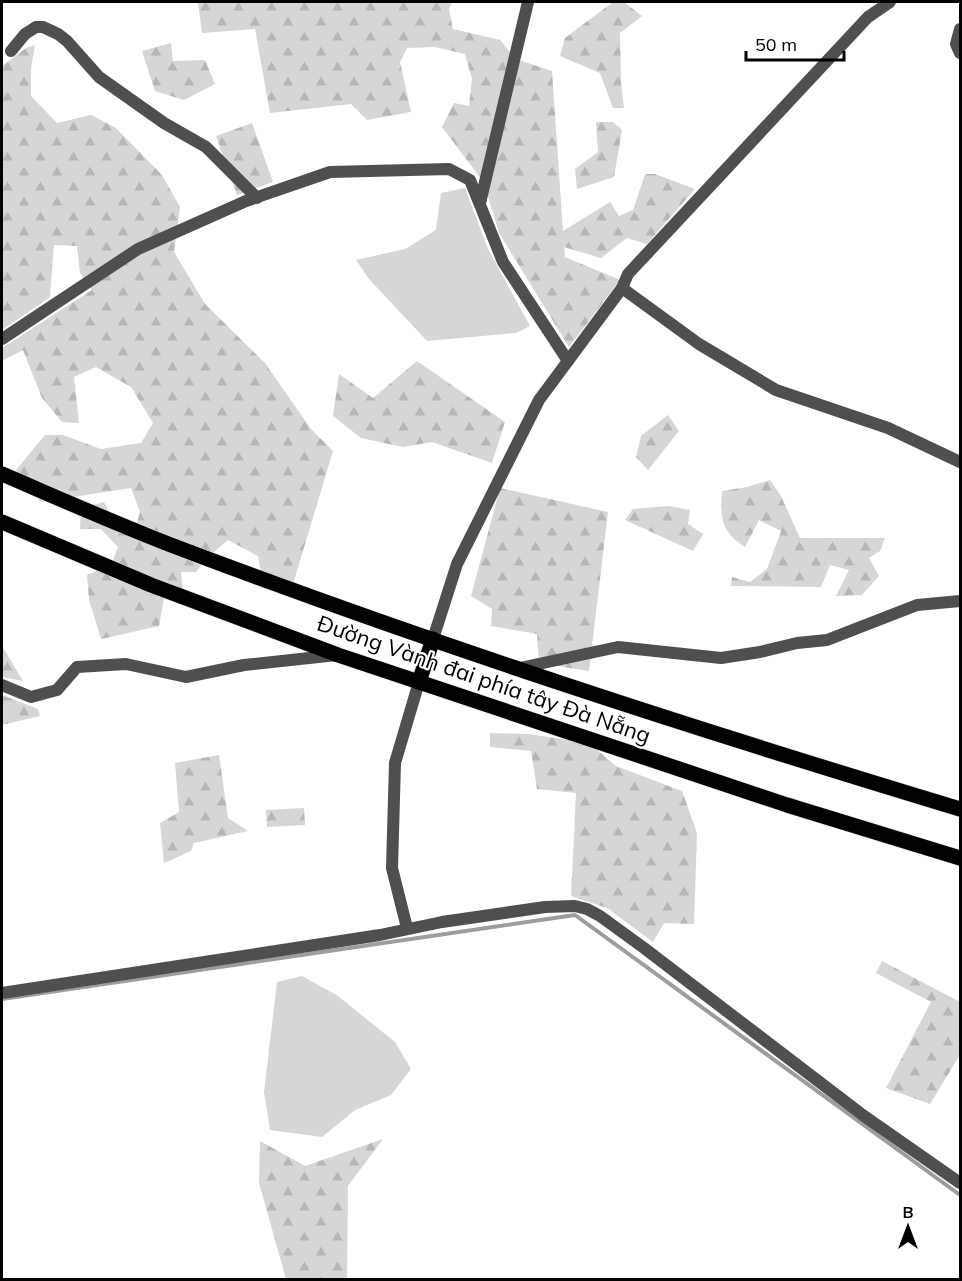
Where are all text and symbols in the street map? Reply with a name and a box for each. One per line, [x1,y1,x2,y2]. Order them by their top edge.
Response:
scale bar [746,24,844,62]
text: 50 m [755,33,797,56]
street label: Đường Vành đai phía tây Đà Nẵng [314,609,654,749]
north arrow [878,1197,938,1257]
text: B [902,1202,914,1222]

